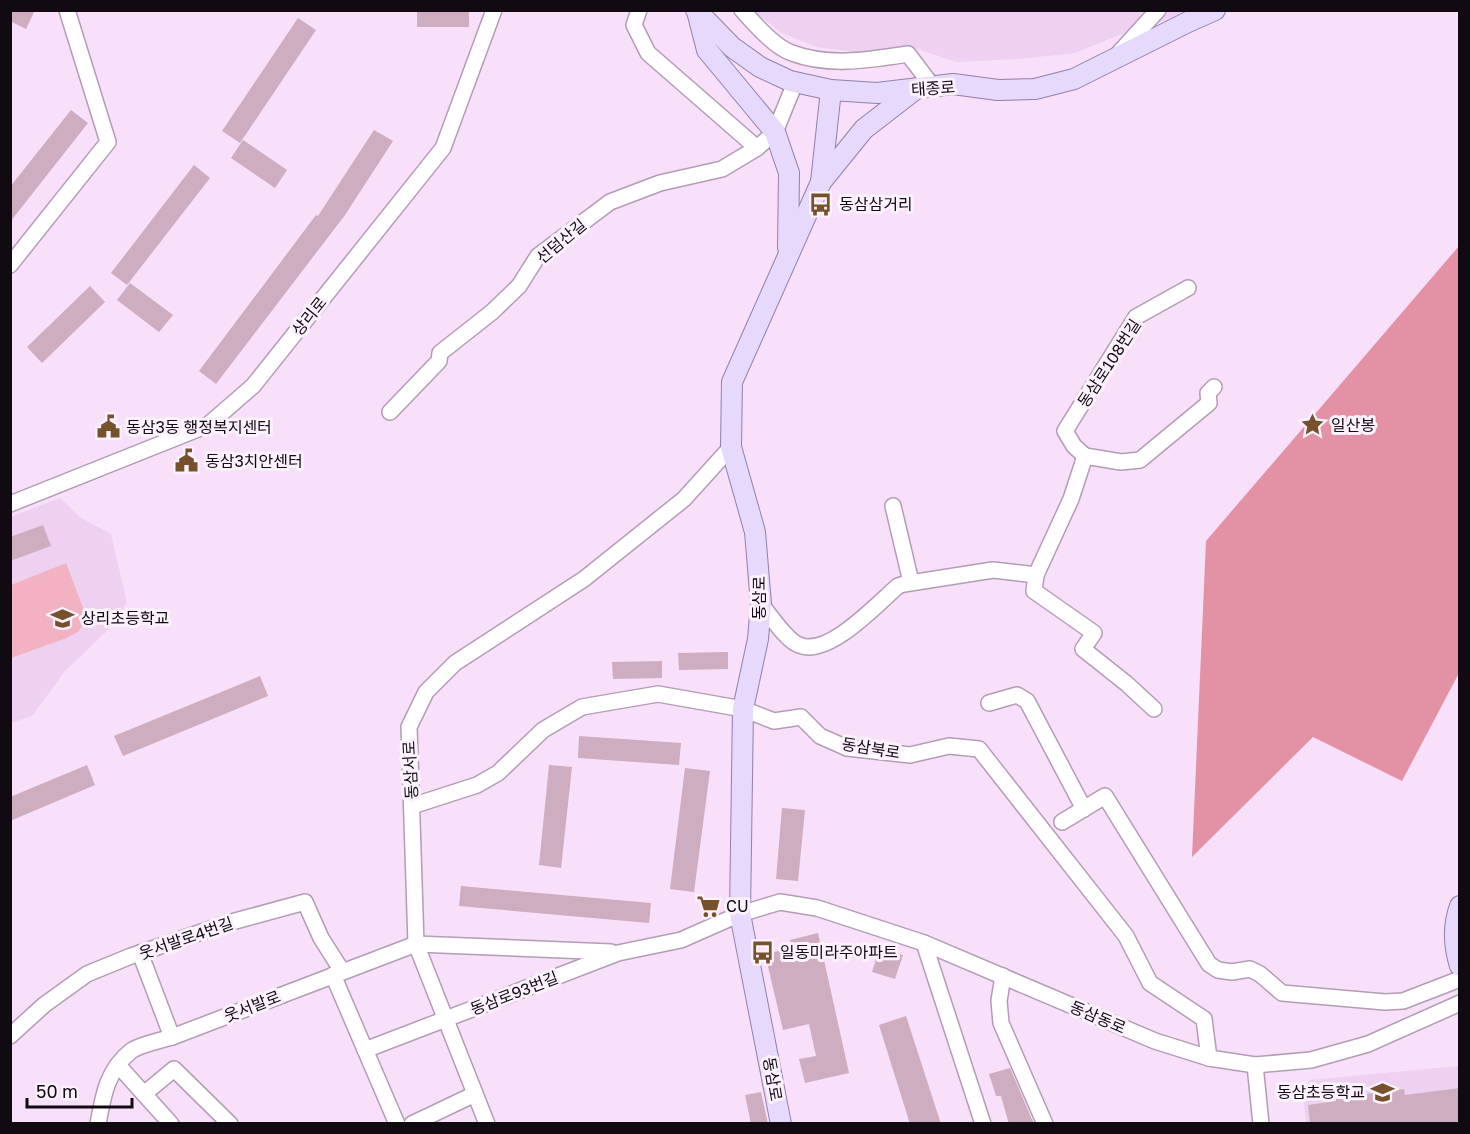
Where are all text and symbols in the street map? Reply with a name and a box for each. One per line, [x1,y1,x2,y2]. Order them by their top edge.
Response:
street label: 태종로 [910,76,956,100]
bus stop icon: 동삼삼거리 [808,191,834,217]
place label: 동삼삼거리 [839,194,913,214]
street label: 선덤산길 [532,214,590,268]
street label: 상리로 [287,292,331,339]
street label: 동삼로108번길 [1073,315,1145,411]
place icon: 일산봉 [1300,412,1326,438]
public building icon: 동삼3동 행정복지센터 [95,414,121,440]
place label: 일산봉 [1331,415,1375,435]
place label: 동삼3동 행정복지센터 [126,417,272,437]
public building icon: 동삼3치안센터 [174,448,200,474]
place label: 동삼3치안센터 [205,451,303,471]
street label: 동삼로 [749,576,769,620]
school or university icon: 상리초등학교 [50,605,76,631]
place label: 상리초등학교 [81,608,169,628]
street label: 동삼북로 [840,734,902,763]
street label: 동삼서로 [398,740,422,800]
supermarket icon: CU [695,893,721,919]
place label: CU [726,896,749,916]
street label: 웃서발로4번길 [136,913,236,963]
bus stop icon: 일동미라주아파트 [749,939,775,965]
place label: 일동미라주아파트 [780,942,898,962]
street label: 동삼로93번길 [467,967,561,1019]
street label: 웃서발로 [221,986,283,1026]
street label: 동삼동로 [1067,996,1129,1038]
street label: 동삼로 [759,1056,787,1103]
scale bar [27,1071,132,1109]
school or university icon: 동삼초등학교 [1370,1079,1396,1105]
text: 50 m [36,1080,78,1102]
place label: 동삼초등학교 [1277,1082,1365,1102]

